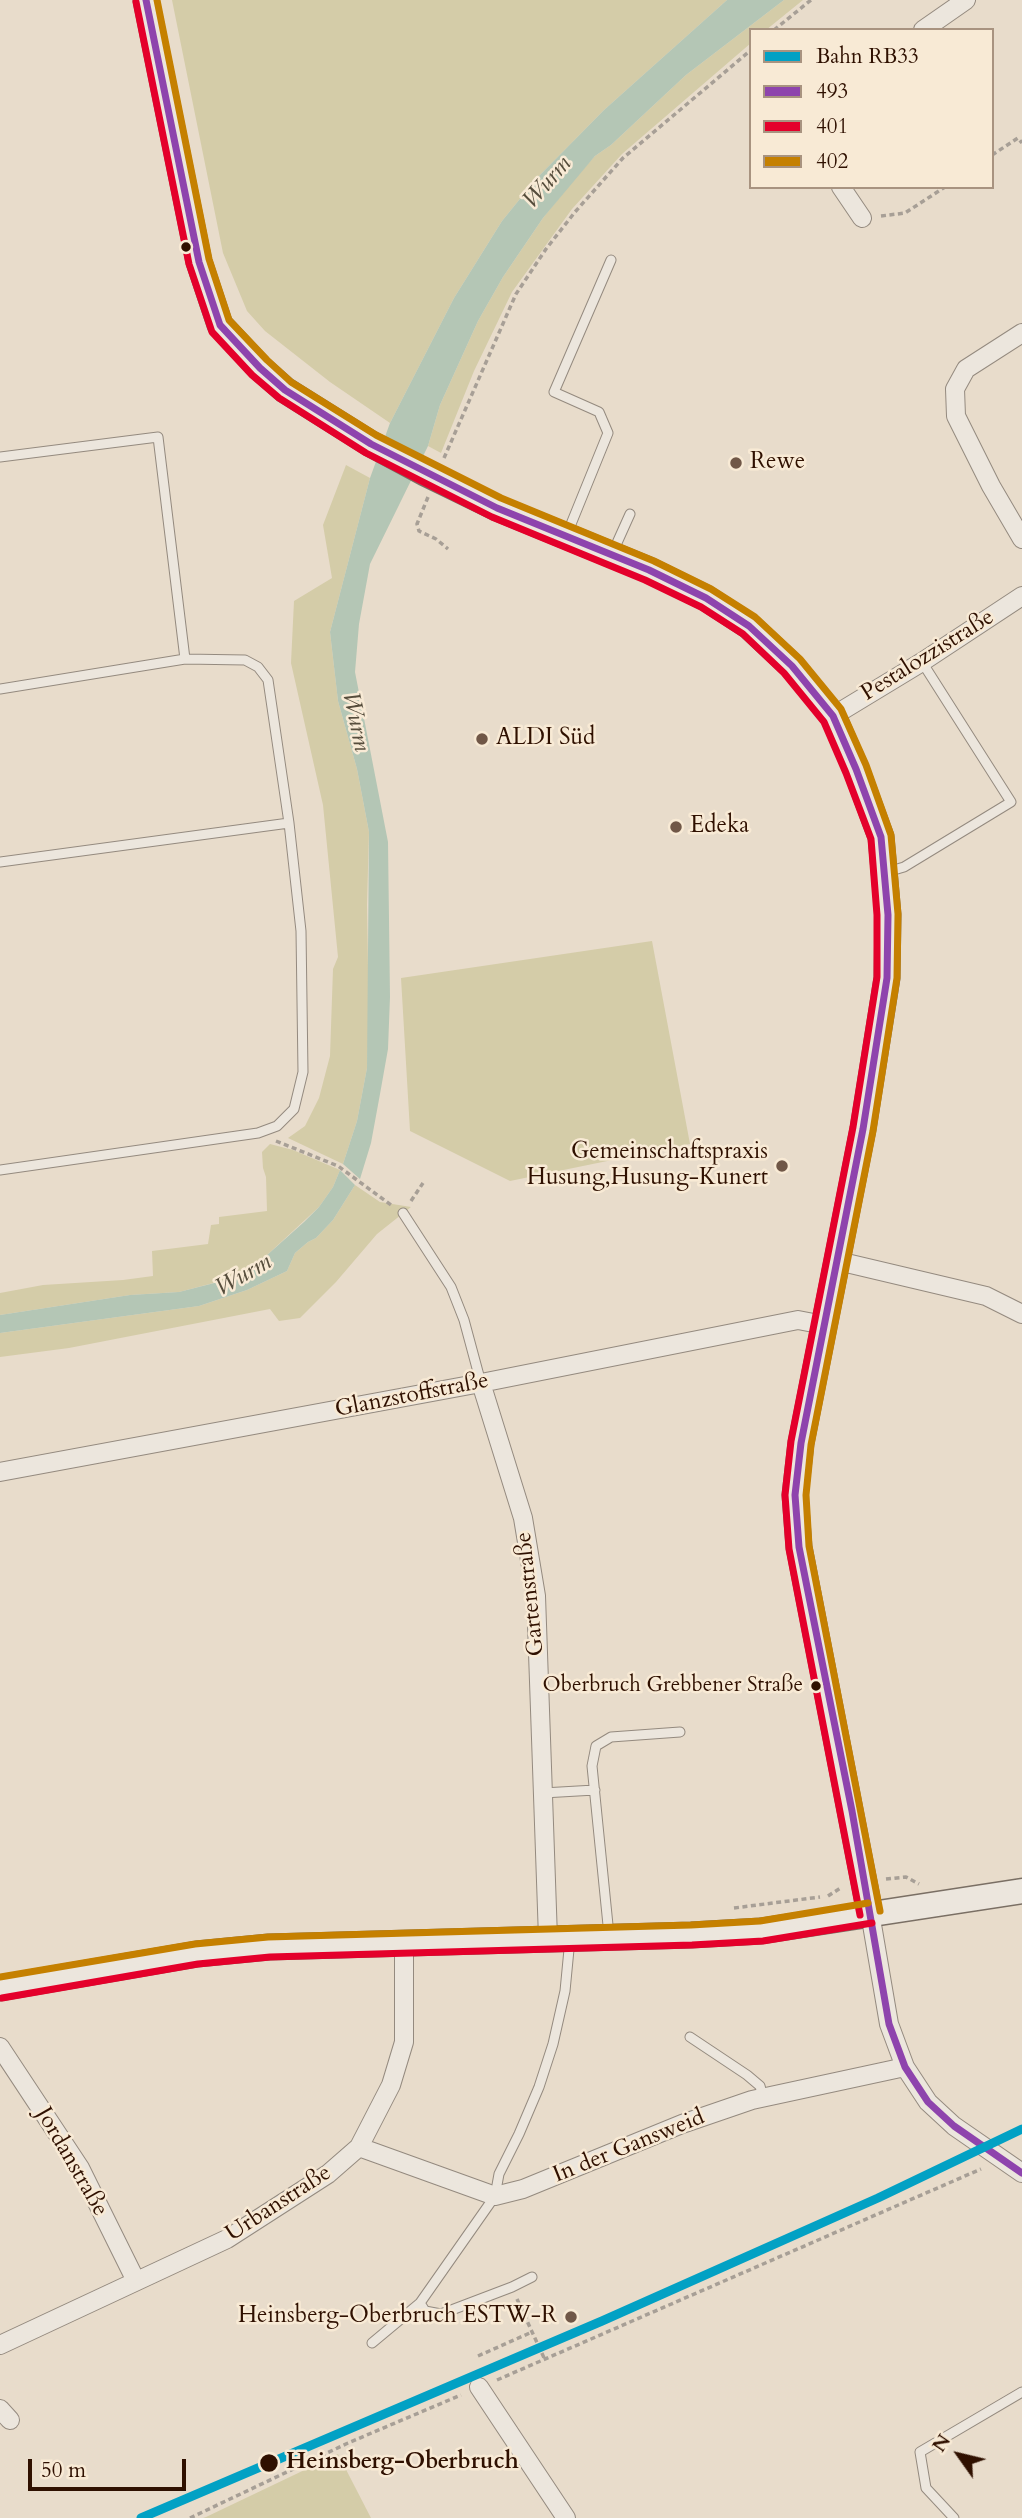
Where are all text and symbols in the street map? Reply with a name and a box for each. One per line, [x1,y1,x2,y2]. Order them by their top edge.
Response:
legend [749,28,994,189]
text: Bahn RB33 [816,42,919,71]
text: 493 [816,77,848,106]
text: 401 [816,112,848,141]
text: 402 [816,147,848,176]
water label: Wurm [517,151,579,215]
unlabelled marker [179,240,193,254]
place label: Rewe [750,449,805,477]
marker: Rewe [728,455,744,471]
street label: Pestalozzistraße [856,604,1000,708]
water label: Wurm [335,689,375,755]
place label: ALDI Süd [496,725,595,753]
marker: ALDI Süd [474,731,490,747]
place label: Edeka [690,813,749,841]
marker: Edeka [668,819,684,835]
place label: Gemeinschaftspraxis Husung,Husung-Kunert [527,1139,768,1193]
marker: Gemeinschaftspraxis Husung,Husung-Kunert [774,1158,790,1174]
water label: Wurm [211,1248,277,1304]
street label: Glanzstoffstraße [333,1368,491,1424]
street label: Gartenstraße [511,1531,551,1657]
place label: Oberbruch Grebbener Straße [543,1673,803,1699]
marker: Oberbruch Grebbener Straße [809,1679,823,1693]
street label: Jordanstraße [29,2103,113,2221]
street label: In der Gansweid [549,2104,709,2190]
street label: Urbanstraße [221,2160,337,2248]
place label: Heinsberg-Oberbruch ESTW-R [238,2303,557,2331]
marker: Heinsberg-Oberbruch ESTW-R [563,2309,579,2325]
north arrow [924,2420,994,2490]
text: N [926,2429,957,2457]
scale bar [32,2444,189,2488]
place label: Heinsberg-Oberbruch [286,2449,519,2477]
marker: Heinsberg-Oberbruch [258,2452,280,2474]
text: 50 m [41,2456,86,2485]

